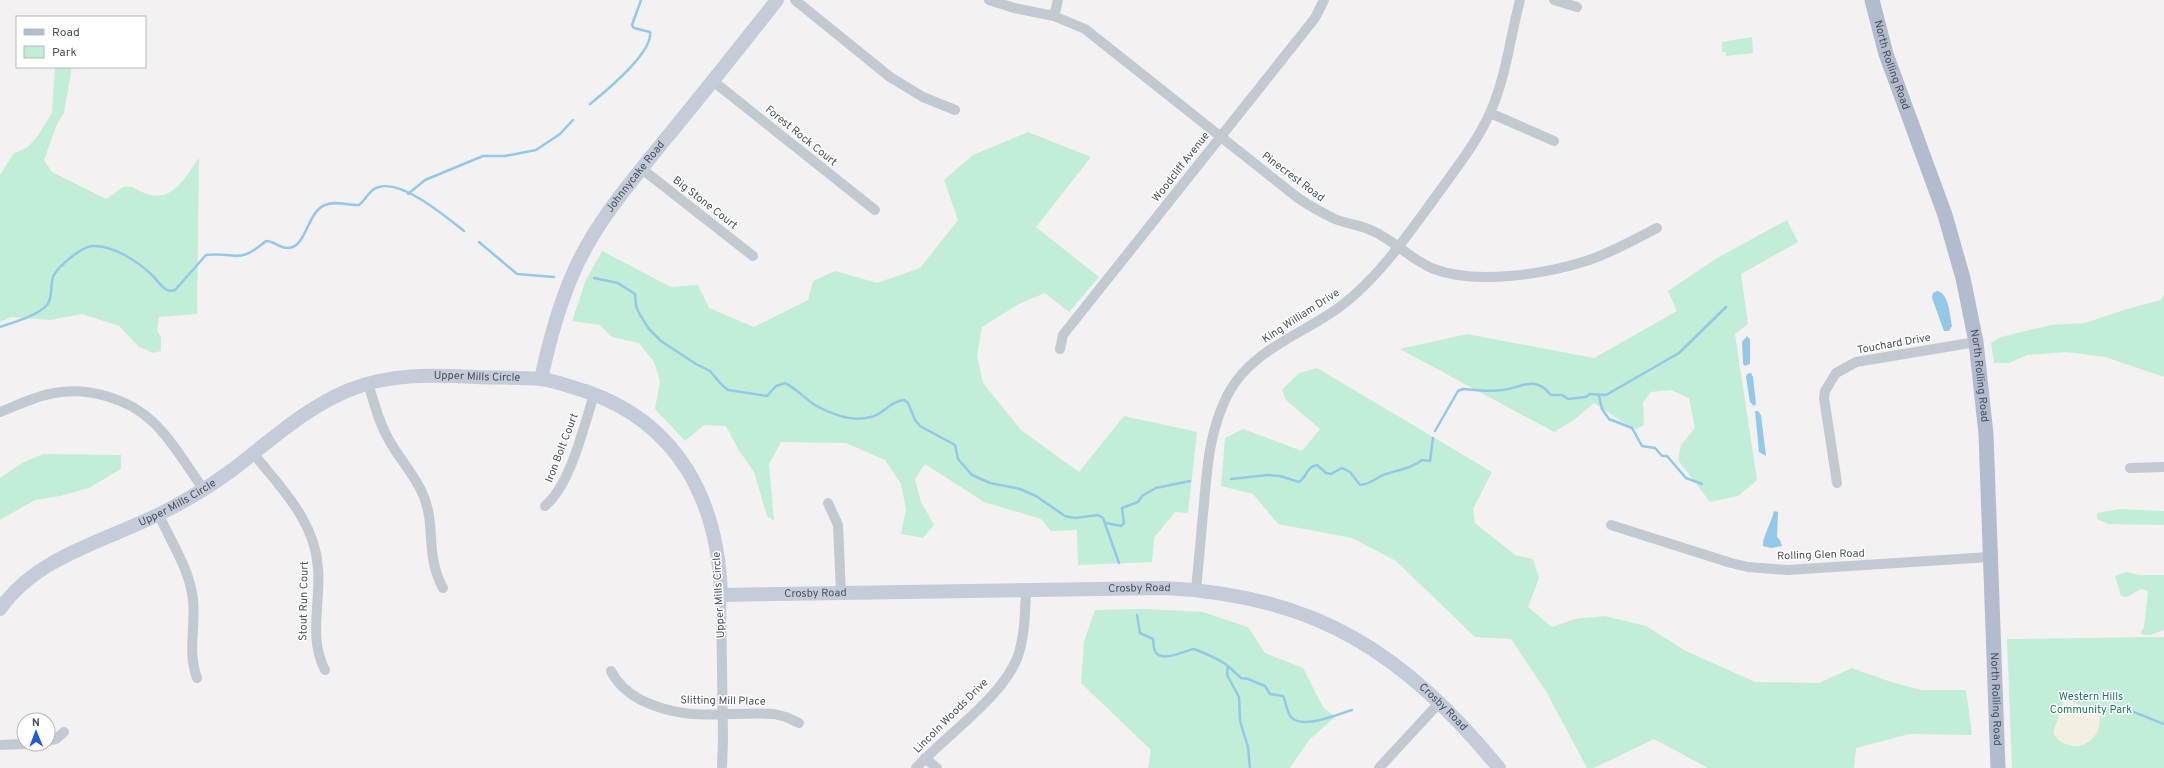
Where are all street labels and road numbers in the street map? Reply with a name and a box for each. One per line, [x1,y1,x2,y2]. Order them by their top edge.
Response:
street label: North Rolling Road [1871,19,1913,112]
street label: Forest Rock Court [762,103,840,169]
street label: Woodcliff Avenue [1149,129,1213,205]
street label: Johnnycake Road [603,138,668,215]
street label: Pinecrest Road [1259,149,1327,205]
street label: Big Stone Court [670,173,740,233]
street label: King William Drive [1260,286,1342,346]
street label: North Rolling Road [1967,328,1992,423]
street label: Touchard Drive [1856,331,1932,357]
street label: Upper Mills Circle [434,369,521,385]
street label: Iron Bolt Court [542,411,582,485]
street label: Upper Mills Circle [136,476,219,530]
street label: Rolling Glen Road [1777,546,1865,564]
street label: Upper Mills Circle [710,551,728,639]
street label: Stout Run Court [296,561,312,641]
street label: Crosby Road [1108,581,1171,596]
street label: Crosby Road [784,586,847,601]
street label: North Rolling Road [1987,652,2004,746]
street label: Lincoln Woods Drive [911,676,991,756]
street label: Crosby Road [1416,680,1470,734]
street label: Slitting Mill Place [680,693,766,709]

